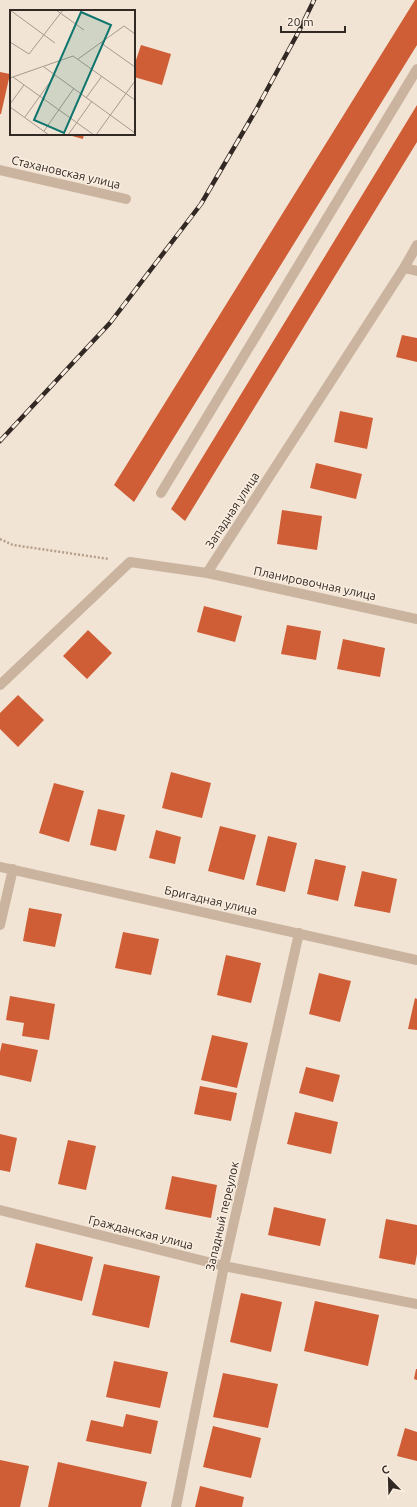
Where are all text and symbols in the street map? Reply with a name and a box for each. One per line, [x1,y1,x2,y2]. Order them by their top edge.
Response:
scale bar [281,8,345,34]
inset map [10,10,135,135]
text: 20 m [287,15,314,28]
street label: Стахановская улица [10,153,122,191]
street label: Западная улица [203,469,261,551]
street label: Планировочная улица [253,564,377,602]
street label: Бригадная улица [163,883,259,917]
street label: Западный переулок [203,1160,241,1272]
street label: Гражданская улица [87,1213,195,1251]
north arrow [369,1459,409,1499]
text: С [380,1463,391,1477]

